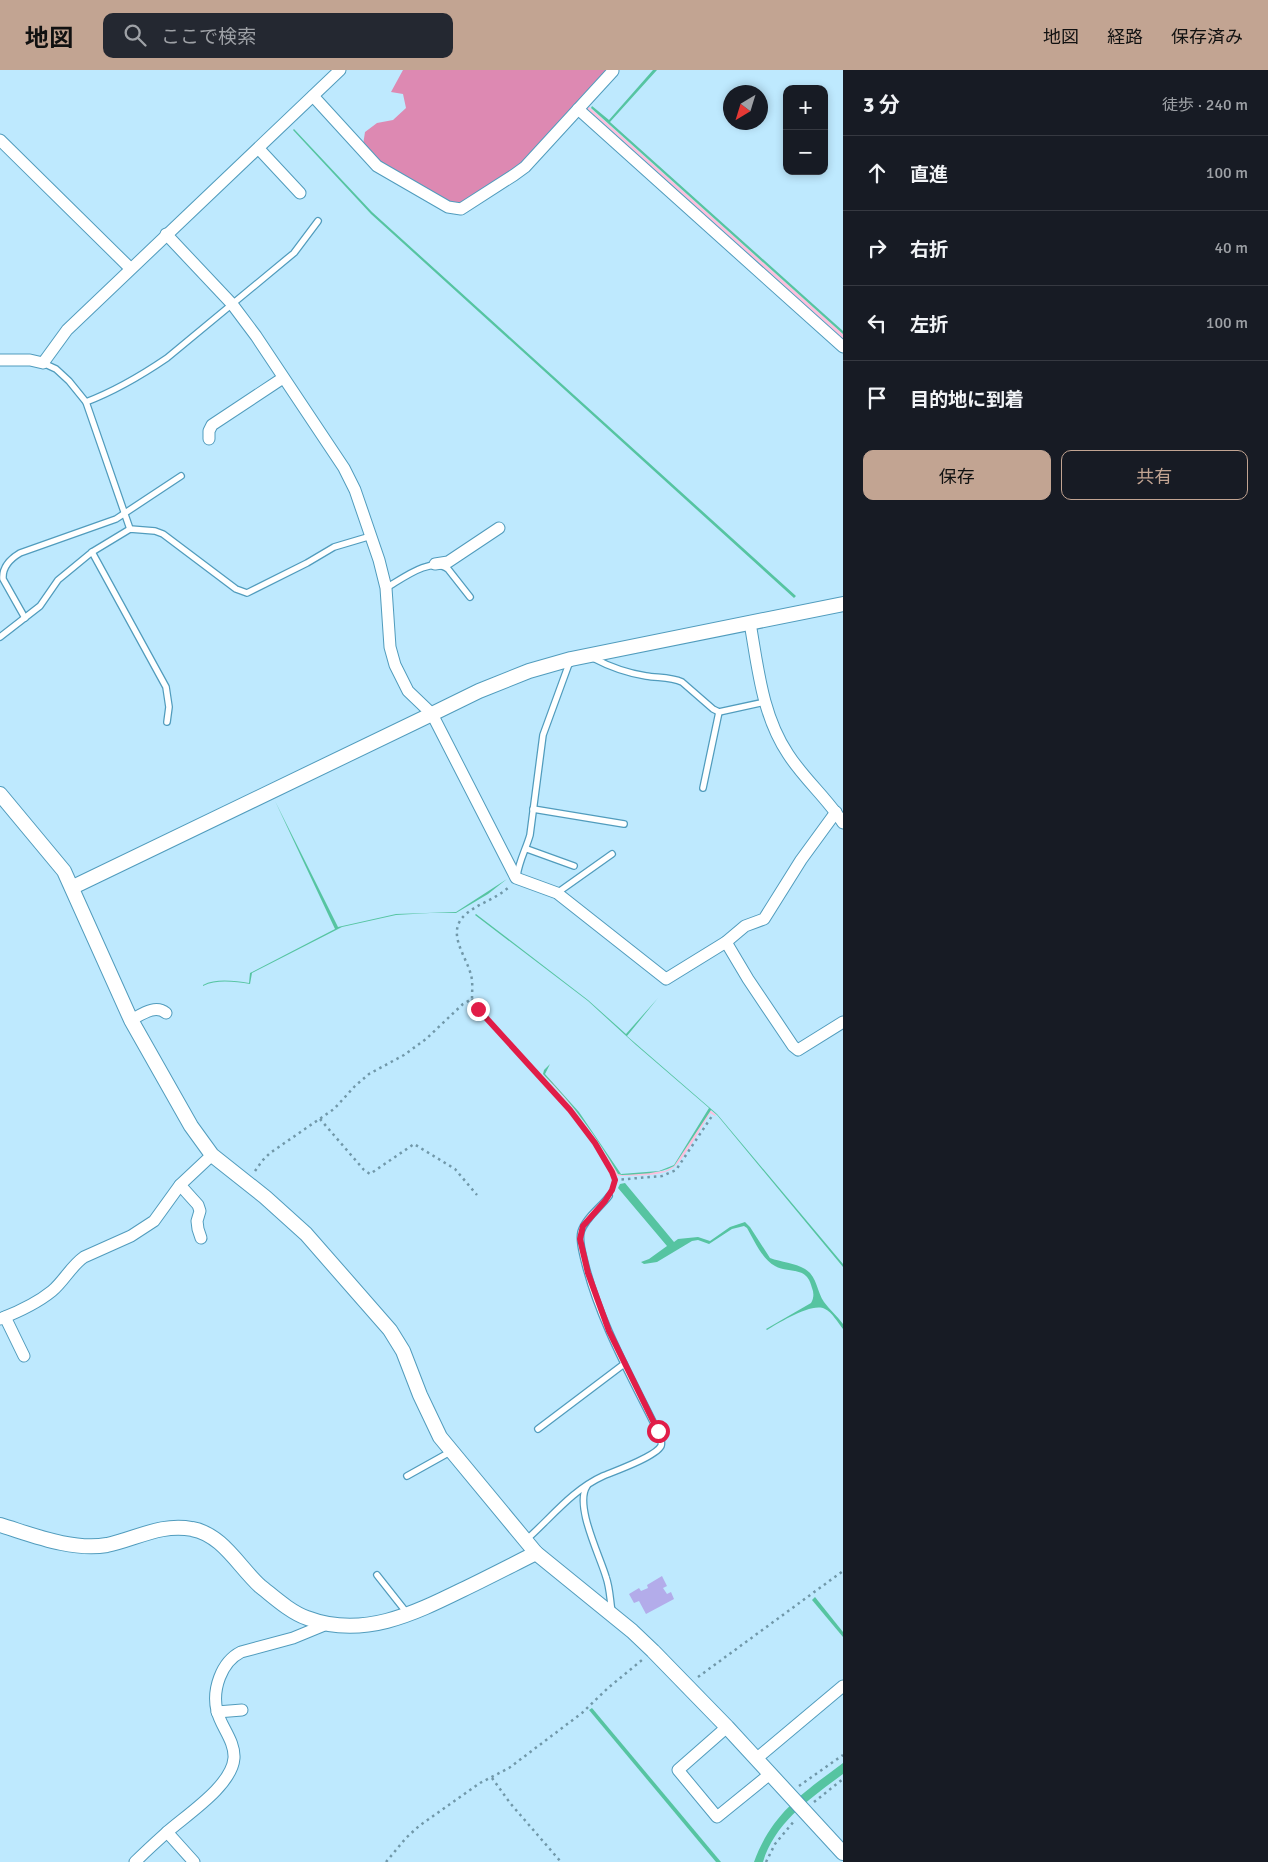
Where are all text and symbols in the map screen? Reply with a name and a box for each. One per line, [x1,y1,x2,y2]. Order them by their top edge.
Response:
search box [103,13,453,58]
icon: search [121,21,149,49]
text: 地図 [25,23,73,53]
text: ここで検索 [161,25,256,49]
text: 地図 [1043,26,1079,48]
text: 経路 [1107,26,1143,48]
text: 保存済み [1171,26,1243,48]
north arrow [723,85,768,130]
map controls [783,85,828,175]
button: + [783,85,828,130]
text: 3 分 [863,92,900,118]
text: 徒歩 · 240 m [1162,95,1248,115]
button: − [783,130,828,175]
icon: ahead [863,159,891,187]
text: 直進 [910,163,948,187]
text: 100 m [1206,163,1248,183]
icon: right [863,234,891,262]
text: 右折 [910,238,948,262]
text: 40 m [1214,238,1248,258]
icon: left [863,309,891,337]
text: 左折 [910,313,948,337]
text: 100 m [1206,313,1248,333]
icon: arrive [863,384,891,412]
text: 目的地に到着 [910,388,1024,412]
button: 保存 [863,450,1051,500]
button: 共有 [1061,450,1248,500]
route end [467,998,490,1021]
route start [647,1420,670,1443]

